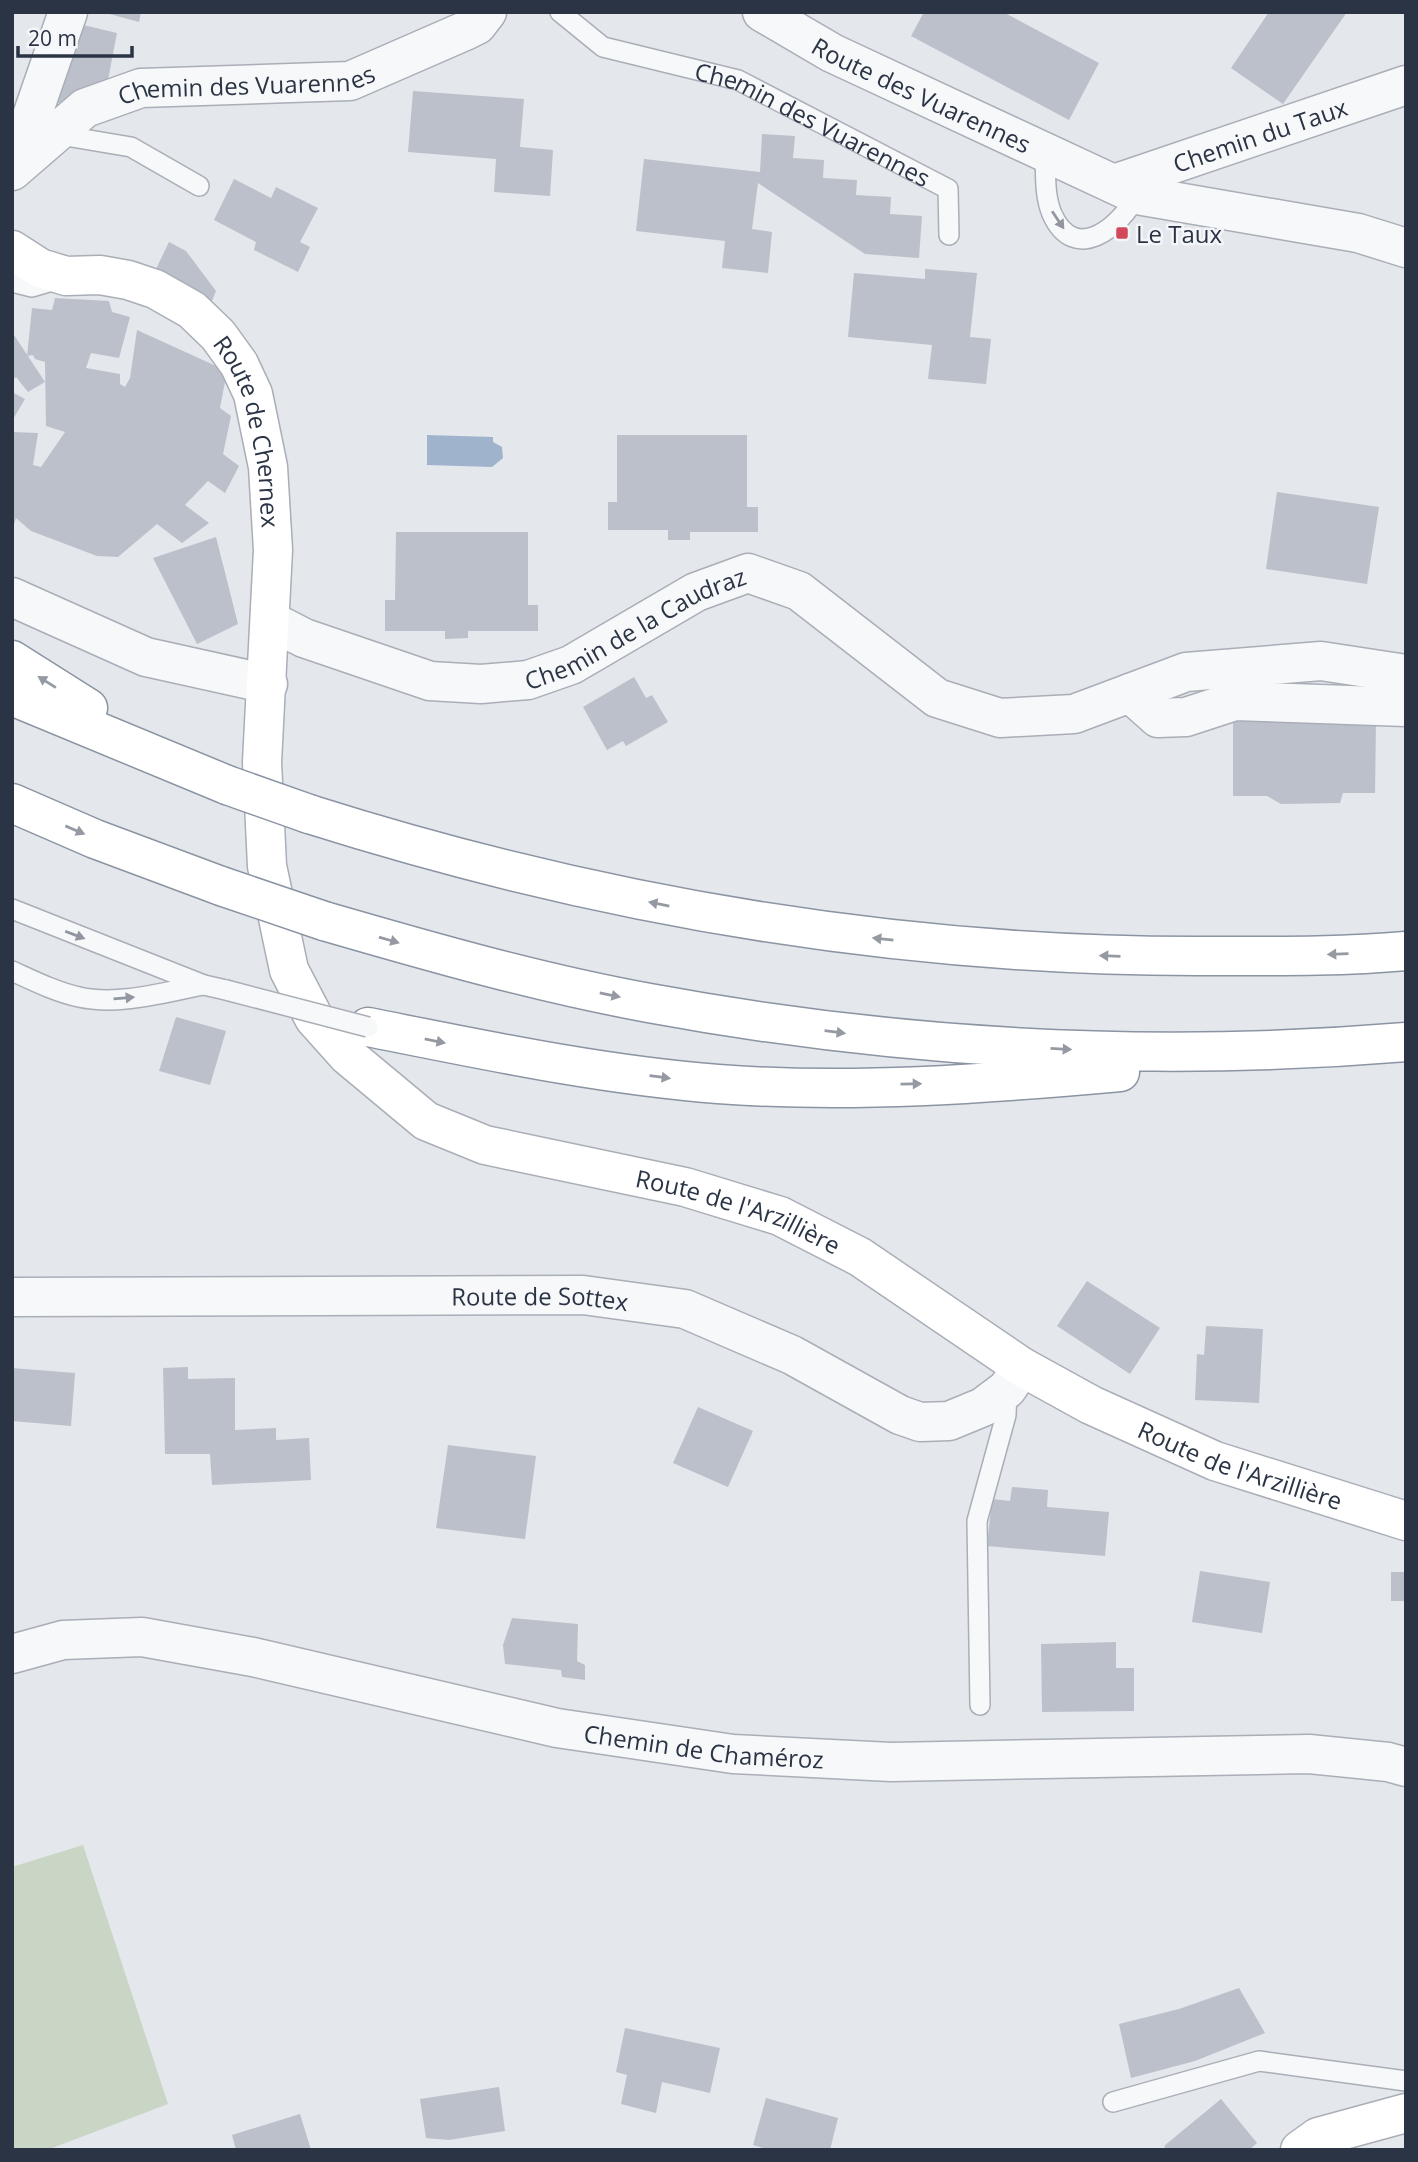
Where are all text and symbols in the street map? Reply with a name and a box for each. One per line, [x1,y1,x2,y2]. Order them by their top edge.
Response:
scale bar [18,14,131,58]
text: 20 m [28,24,77,52]
street label: Route des Vuarennes [806,29,1037,160]
street label: Chemin des Vuarennes [692,54,936,194]
street label: Chemin des Vuarennes [113,56,380,112]
street label: Chemin du Taux [1168,90,1352,179]
one-way arrow [1051,210,1064,230]
place label: Le Taux [1136,217,1223,250]
marker: Le Taux [1114,225,1130,241]
street label: Route de Chernex [207,328,288,529]
street label: Chemin de la Caudraz [520,559,750,697]
one-way arrow [38,675,57,688]
one-way arrow [65,824,85,836]
one-way arrow [648,899,670,910]
one-way arrow [65,930,86,941]
one-way arrow [872,933,894,944]
one-way arrow [379,935,401,946]
one-way arrow [1326,948,1348,960]
one-way arrow [1099,950,1121,961]
one-way arrow [599,989,621,1000]
one-way arrow [114,992,136,1003]
one-way arrow [824,1027,846,1038]
one-way arrow [424,1035,446,1046]
one-way arrow [1051,1044,1073,1055]
one-way arrow [649,1072,671,1083]
one-way arrow [900,1079,922,1090]
street label: Route de l'Arzillière [633,1161,847,1261]
street label: Route de Sottex [451,1278,631,1318]
street label: Route de l'Arzillière [1133,1412,1347,1517]
street label: Chemin de Chaméroz [582,1716,825,1775]

